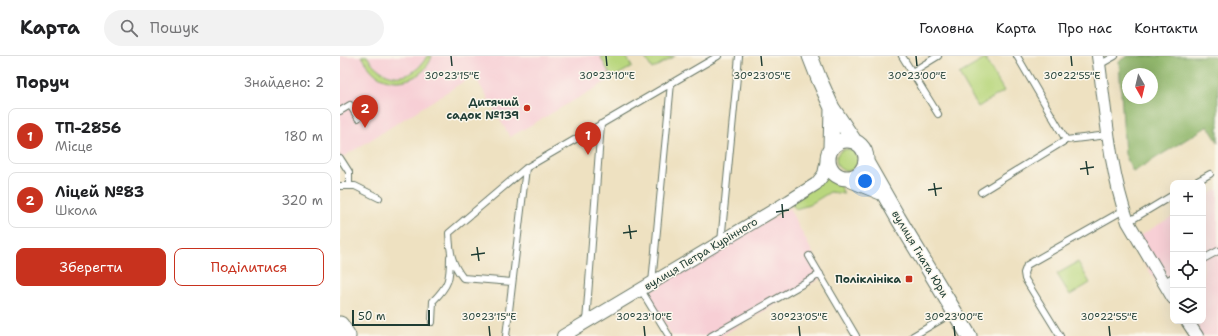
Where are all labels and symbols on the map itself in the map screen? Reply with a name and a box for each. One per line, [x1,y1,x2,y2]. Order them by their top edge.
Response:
north arrow [1122,68,1158,104]
text: 30°23'15"E [424,69,480,82]
text: 30°23'10"E [579,69,635,82]
text: 30°23'05"E [733,69,791,82]
text: 30°23'00"E [888,69,946,82]
text: 30°22'55"E [1043,69,1101,82]
pin: 2 [352,95,378,128]
place label: Дитячий садок №139 [447,95,519,123]
marker: Дитячий садок №139 [522,103,532,113]
pin: 1 [575,122,601,155]
your location [855,171,875,191]
street label: вулиця Гната Юри [888,208,952,300]
street label: вулиця Петра Курінного [641,214,761,294]
place label: Поліклініка [835,272,901,287]
marker: Поліклініка [904,274,914,284]
scale bar [352,308,430,327]
text: 30°23'15"E [461,310,517,323]
text: 30°23'10"E [616,310,672,323]
text: 30°23'05"E [770,310,828,323]
text: 30°23'00"E [925,310,983,323]
text: 30°22'55"E [1080,310,1138,323]

